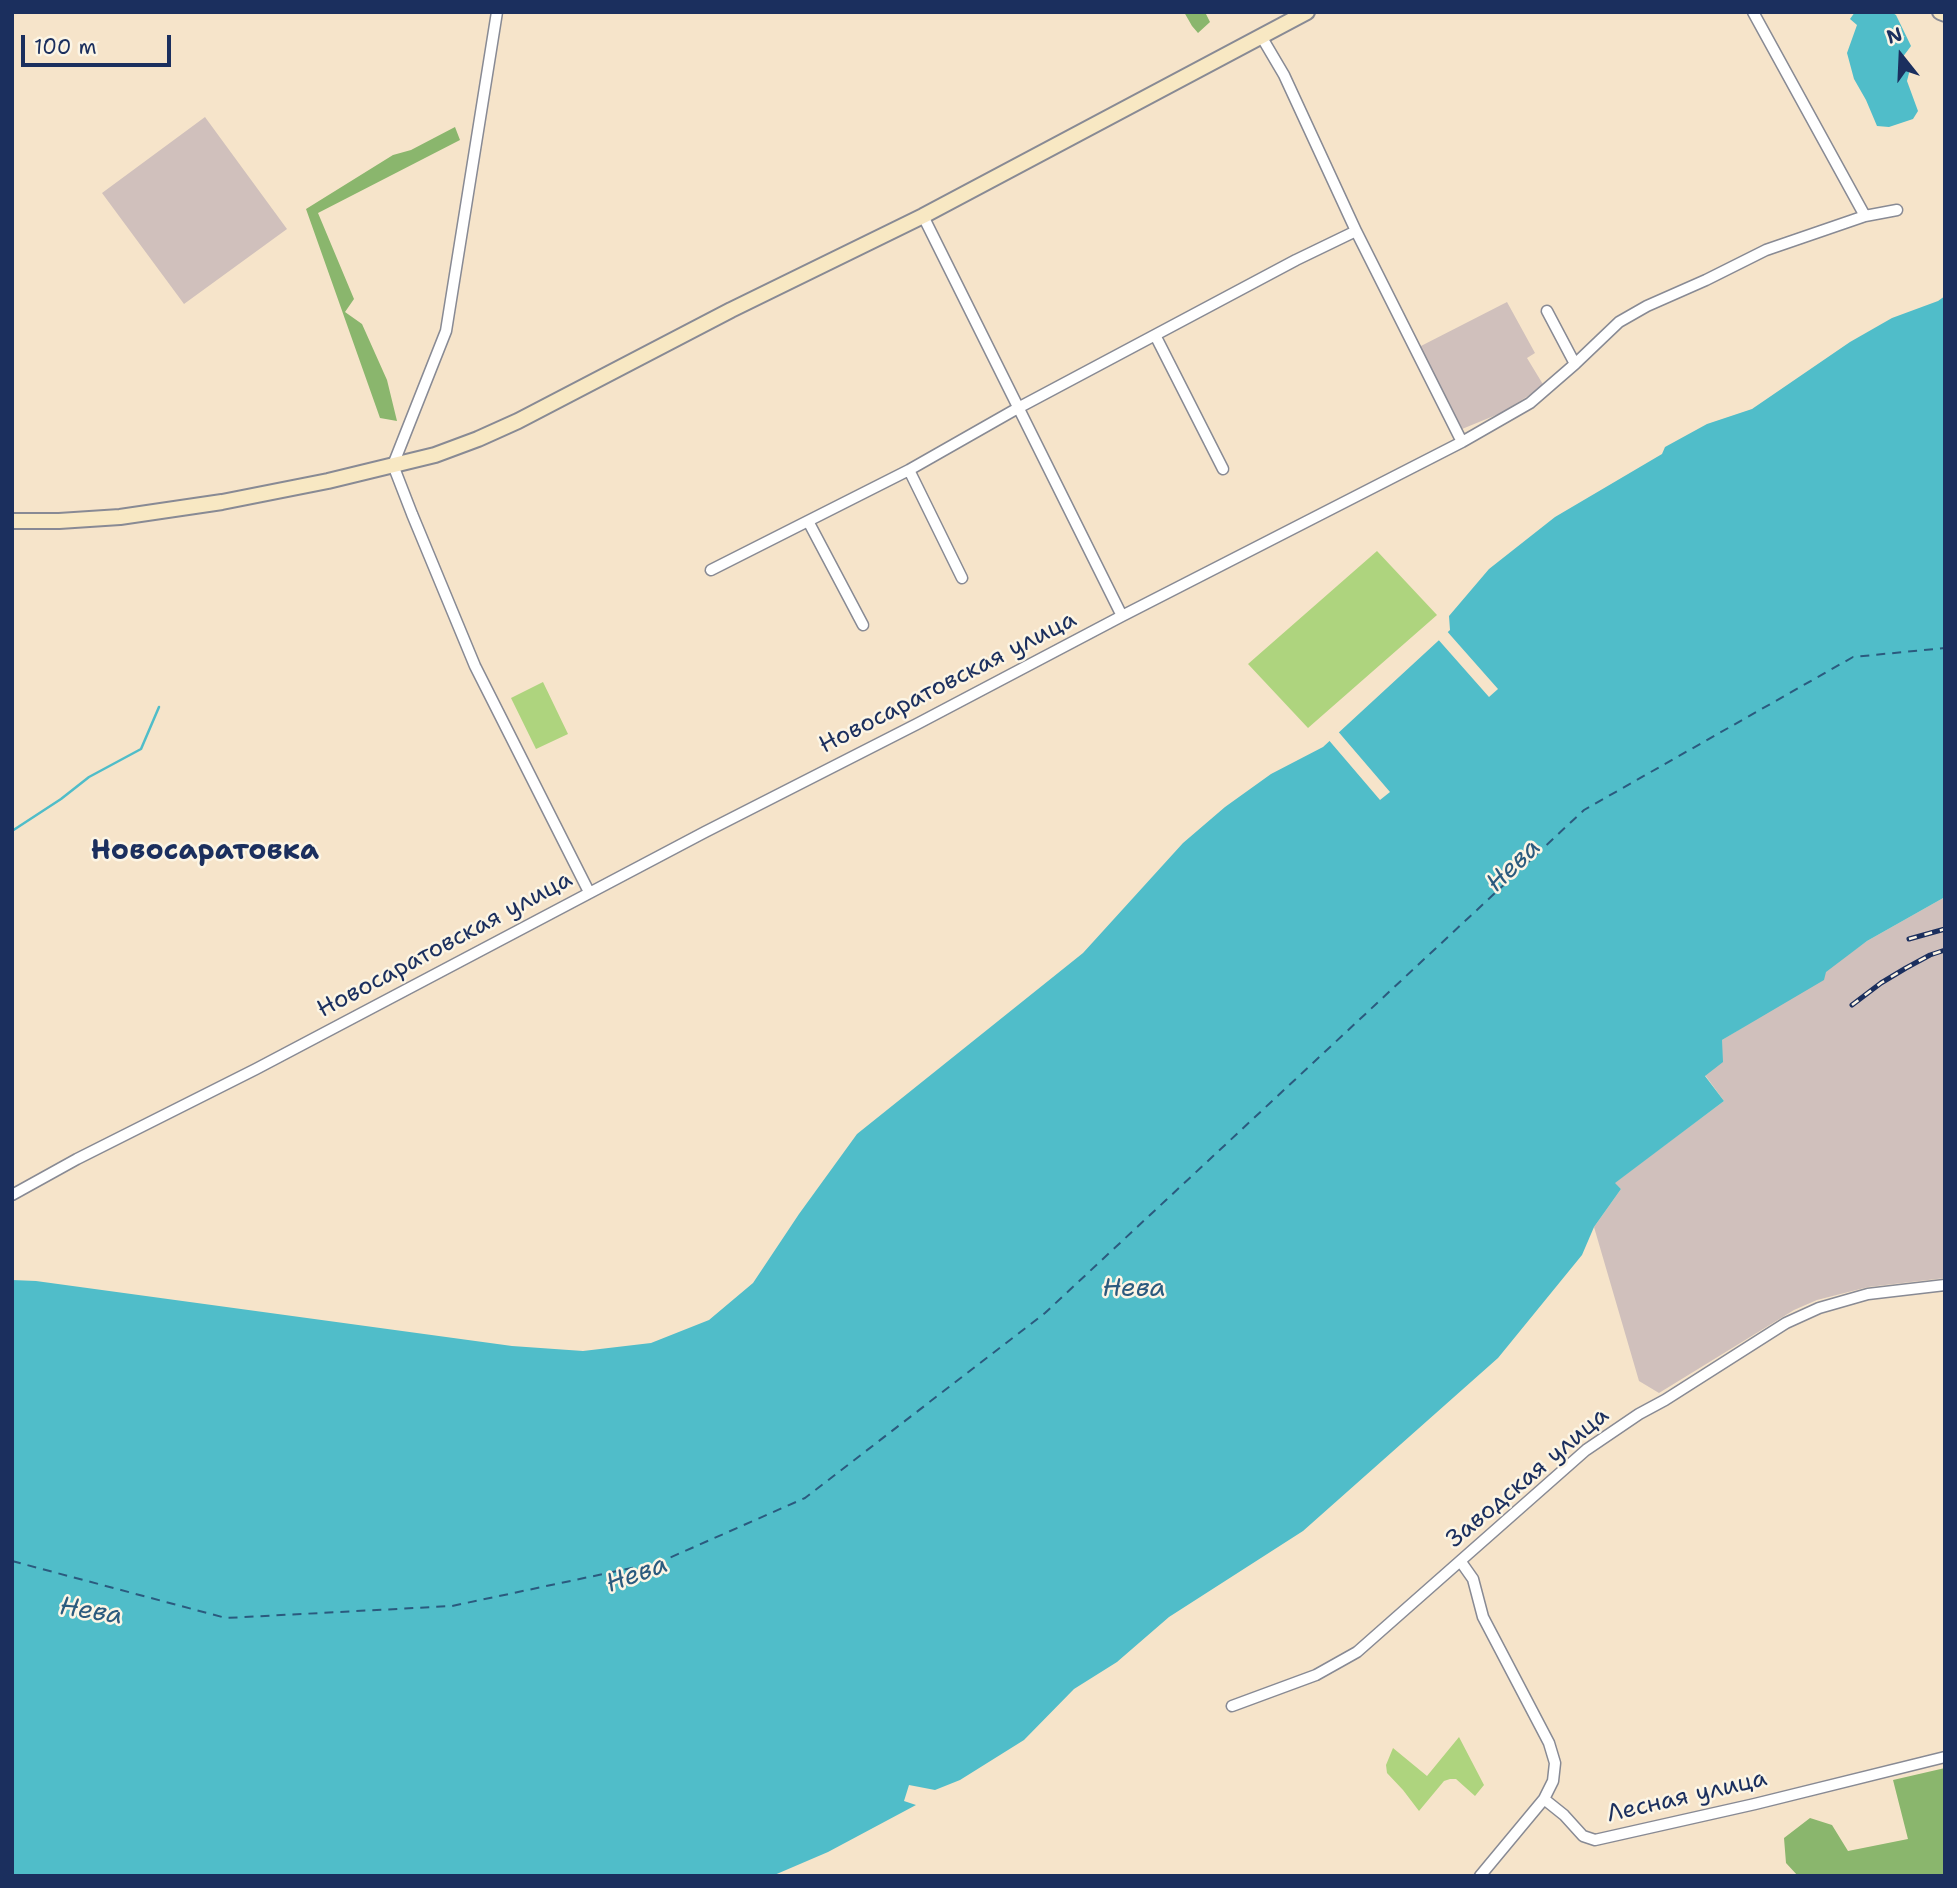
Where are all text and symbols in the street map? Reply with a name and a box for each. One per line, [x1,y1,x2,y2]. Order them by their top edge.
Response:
scale bar [24,21,175,65]
north arrow [1866,21,1936,91]
text: N [1883,21,1905,50]
text: 100 m [34,33,97,61]
street label: Новосаратовская улица [815,606,1081,760]
water label: Нева [1480,833,1548,899]
district label: Новосаратовка [91,835,319,869]
street label: Новосаратовская улица [313,865,577,1025]
water label: Нева [1102,1273,1166,1305]
street label: Заводская улица [1441,1402,1615,1554]
water label: Нева [602,1549,672,1601]
water label: Нева [57,1592,125,1632]
street label: Лесная улица [1604,1765,1770,1829]

